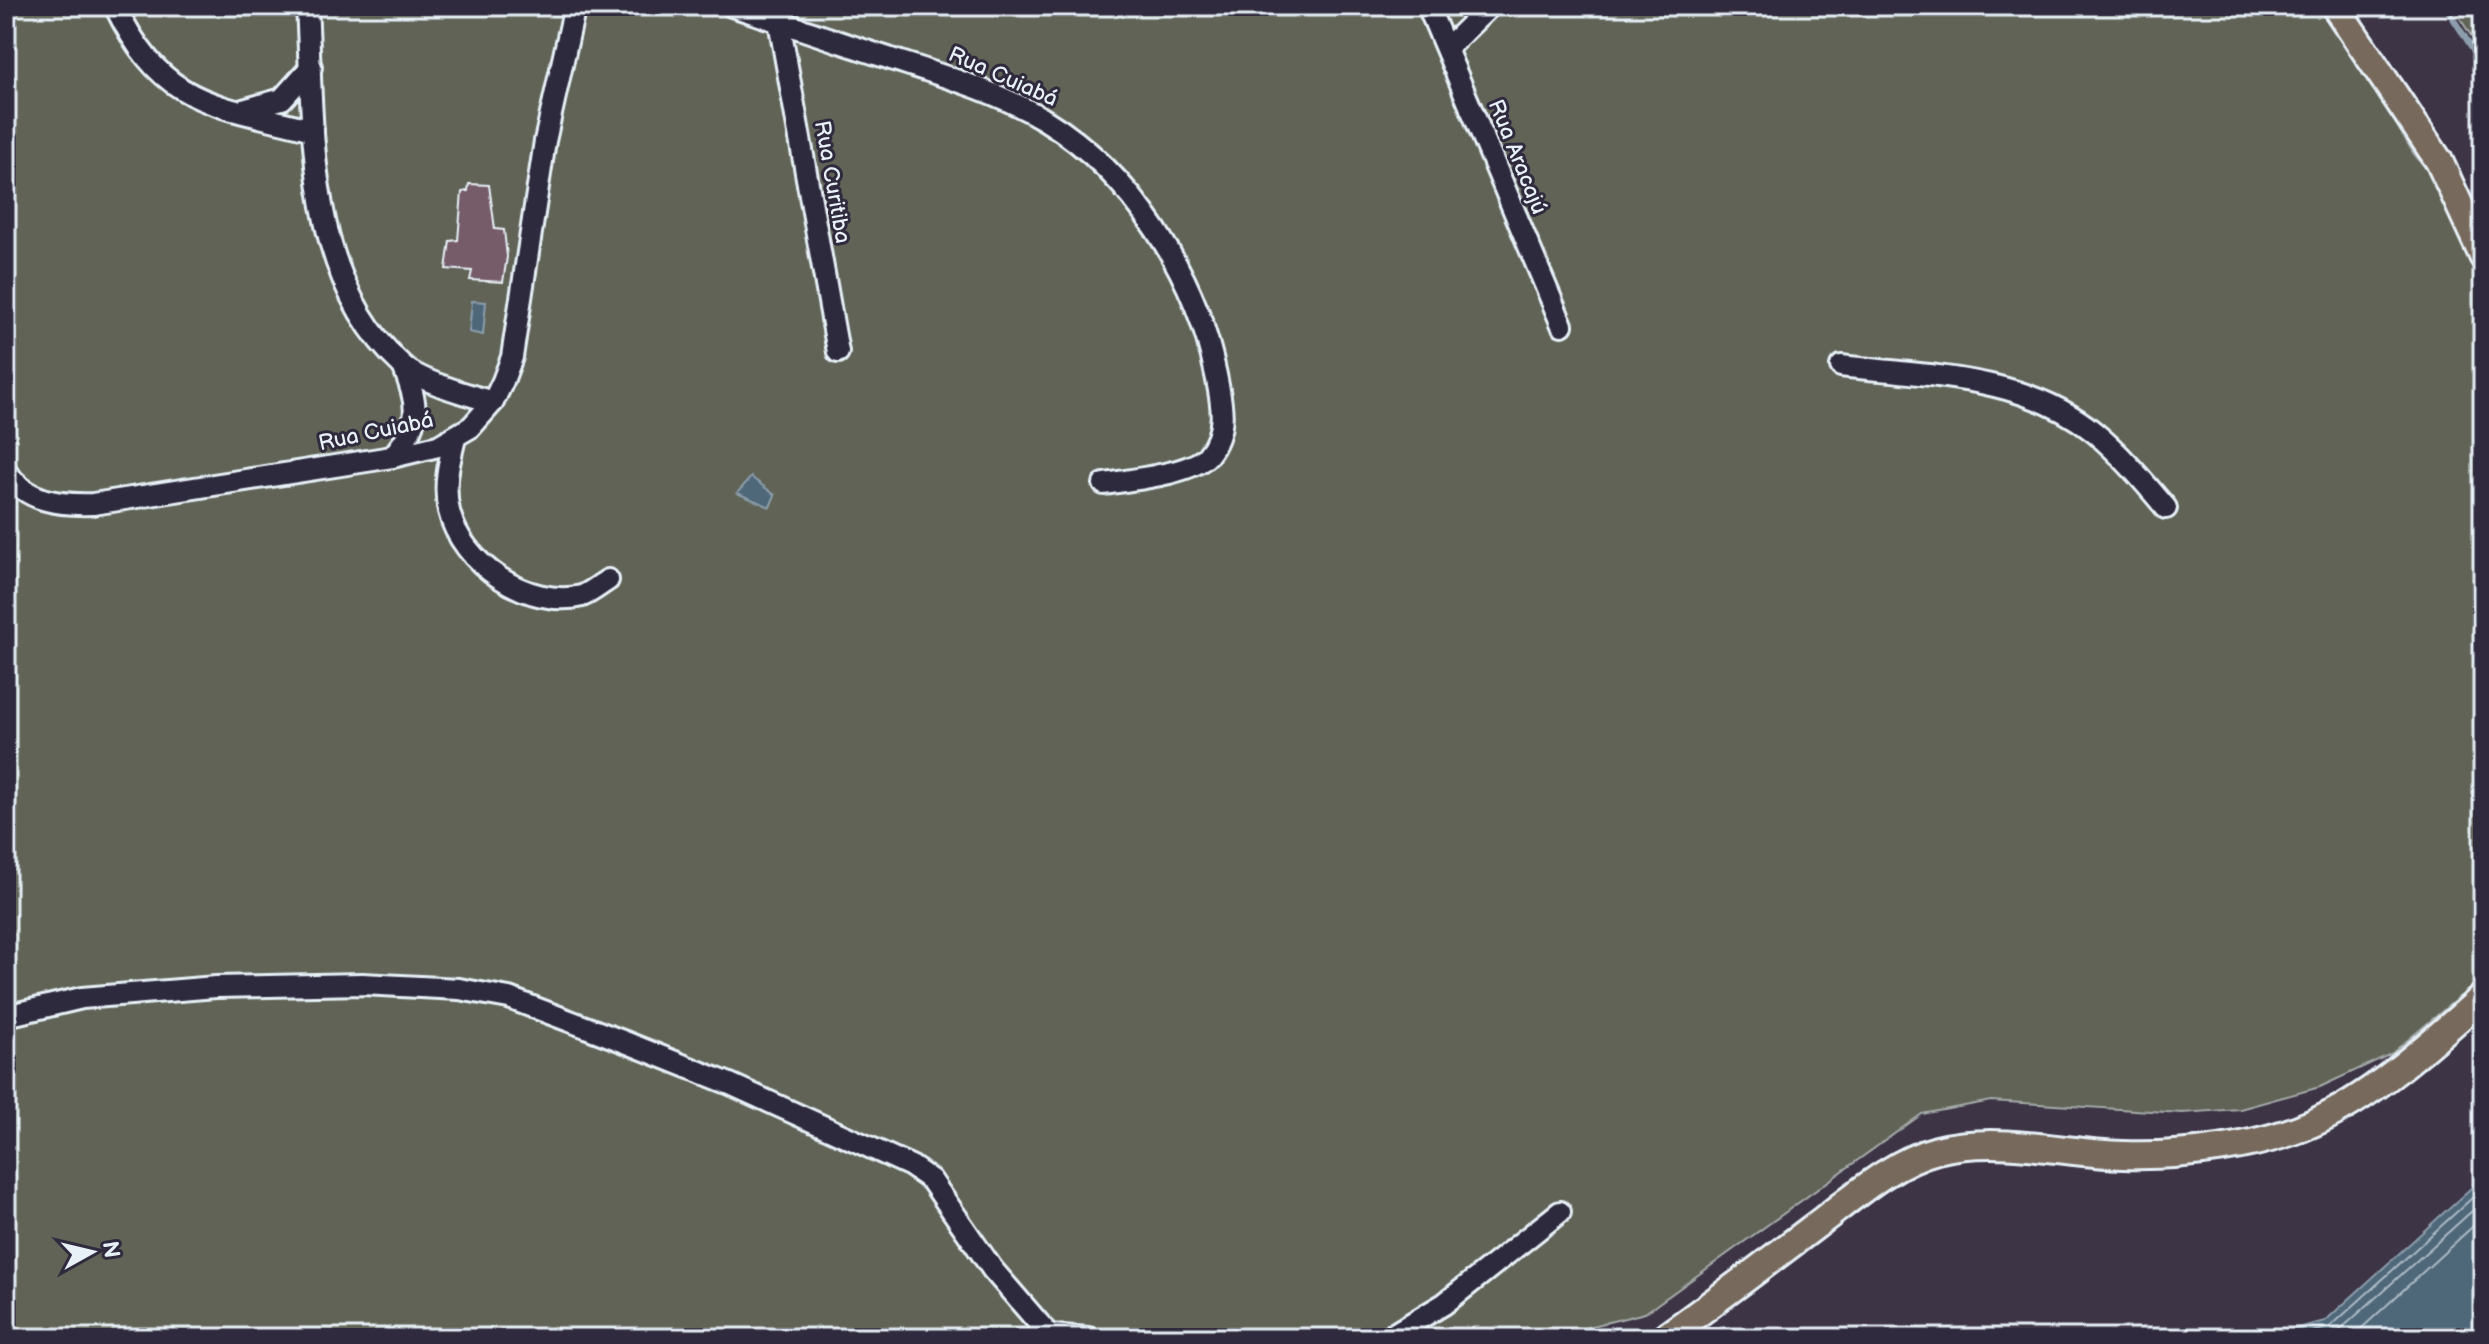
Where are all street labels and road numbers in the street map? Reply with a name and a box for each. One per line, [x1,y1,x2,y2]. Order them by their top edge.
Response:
street label: Rua Cuiabá [944,41,1062,113]
street label: Rua Aracajú [1482,96,1552,218]
street label: Rua Curitiba [808,119,856,245]
street label: Rua Cuiabá [316,407,436,457]

